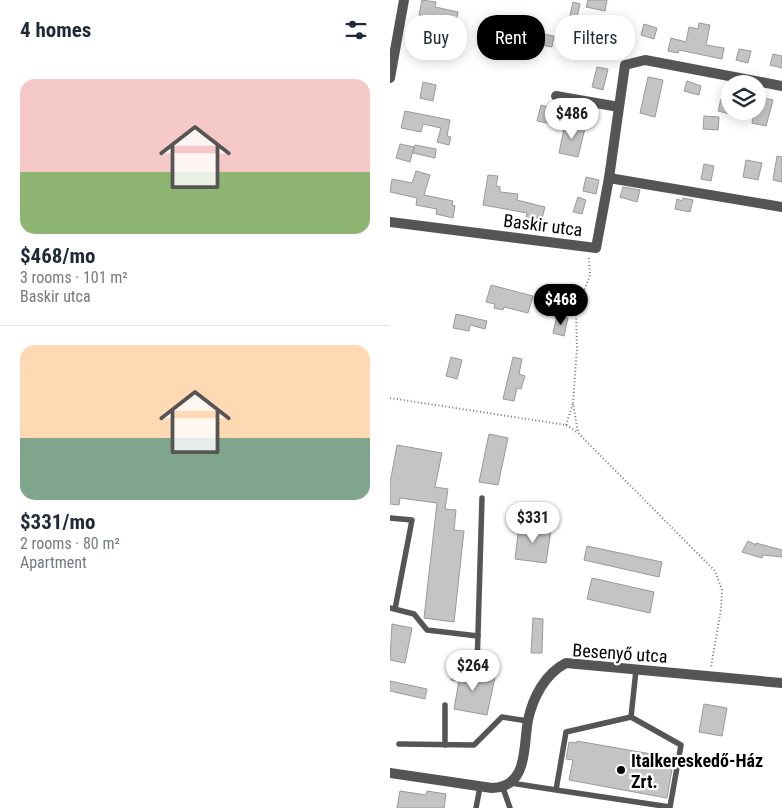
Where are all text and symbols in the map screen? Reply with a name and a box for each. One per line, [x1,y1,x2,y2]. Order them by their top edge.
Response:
chip: Buy [405,15,467,60]
chip: Rent [477,15,545,60]
chip: Filters [555,15,635,60]
icon: filters [342,16,370,44]
text: 4 homes [20,18,91,42]
map controls [721,75,766,120]
button: layers [721,75,766,120]
pin: $486 [542,98,602,140]
text: $486 [556,104,588,123]
icon: home [150,112,240,202]
street label: Baskir utca [502,210,584,240]
text: $468/mo [20,244,95,268]
text: 3 rooms · 101 m² [20,268,128,287]
pin: $468 [531,284,591,326]
text: Baskir utca [20,287,91,306]
text: $468 [545,290,577,309]
icon: home [150,377,240,467]
pin: $331 [503,502,563,544]
text: $331 [517,508,549,527]
text: $331/mo [20,510,95,534]
text: 2 rooms · 80 m² [20,534,120,553]
text: Apartment [20,553,87,572]
street label: Besenyő utca [572,639,668,667]
pin: $264 [443,650,503,692]
text: $264 [457,656,489,675]
place label: Italkereskedő-Ház Zrt. [631,750,763,792]
marker: Italkereskedő-Ház Zrt. [615,764,627,776]

